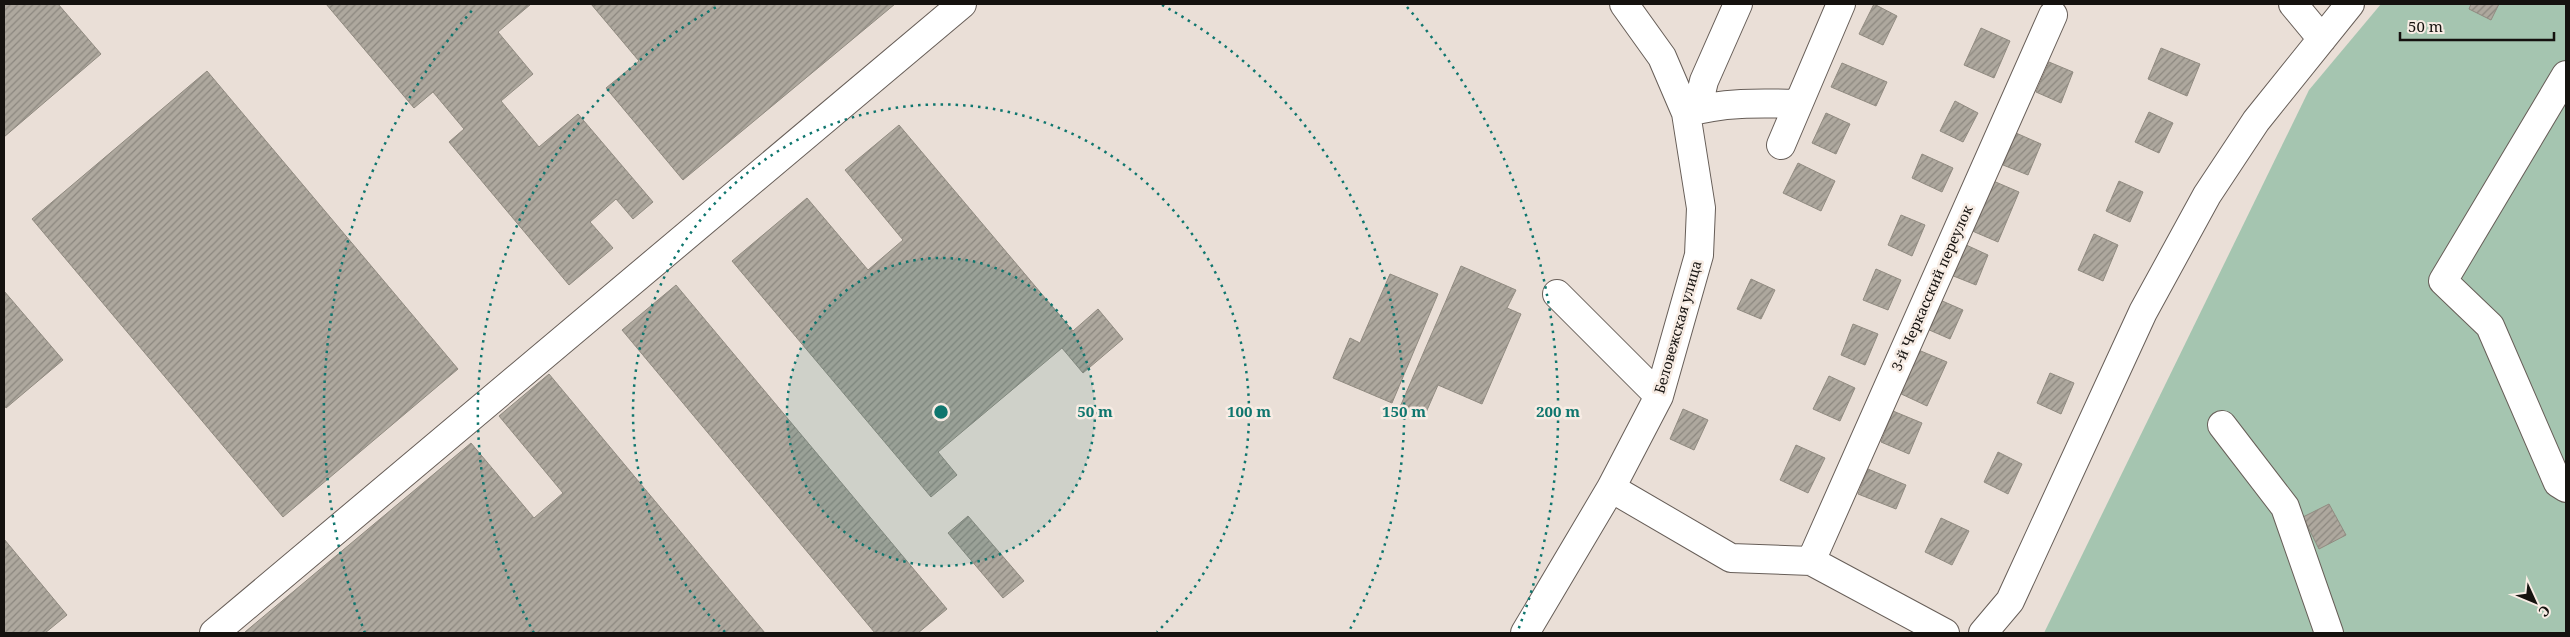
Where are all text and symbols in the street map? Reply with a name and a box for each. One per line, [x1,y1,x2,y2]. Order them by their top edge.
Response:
scale bar [2400,10,2554,42]
text: 50 m [2408,16,2443,36]
street label: 3-й Черкасский переулок [1886,201,1977,374]
street label: Беловежская улица [1649,258,1706,396]
text: 50 m [1077,401,1113,421]
text: 100 m [1227,401,1271,421]
text: 150 m [1382,401,1426,421]
text: 200 m [1536,401,1580,421]
centre of rings [932,403,950,421]
north arrow [2510,577,2560,627]
text: С [2535,601,2555,621]

